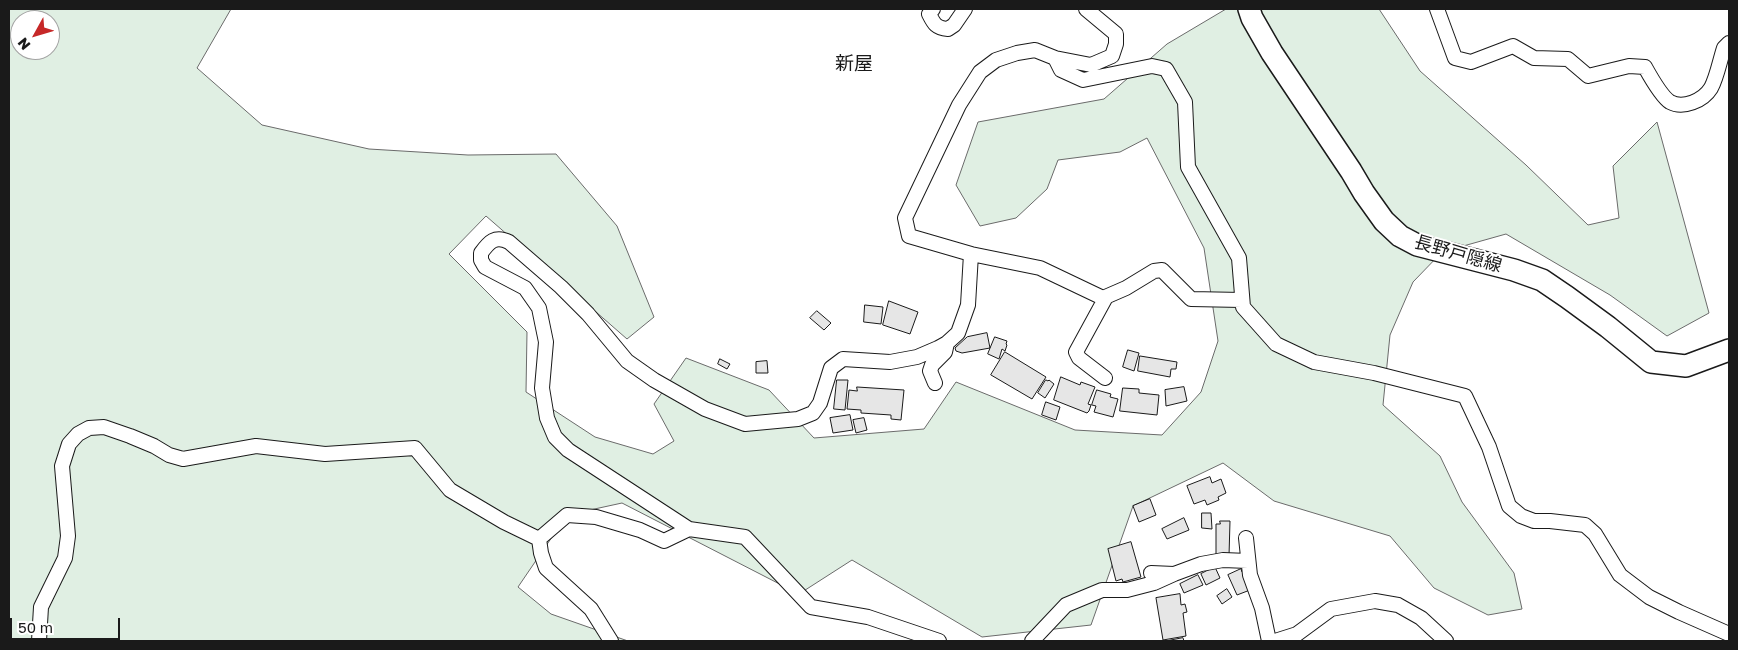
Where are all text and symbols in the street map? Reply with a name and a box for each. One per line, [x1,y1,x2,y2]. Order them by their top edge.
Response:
north arrow [10,10,60,60]
text: N [14,35,34,54]
district label: 新屋 [835,53,873,75]
street label: 長野戸隠線 [1412,231,1504,277]
scale bar [12,608,122,640]
text: 50 m [18,618,53,636]

